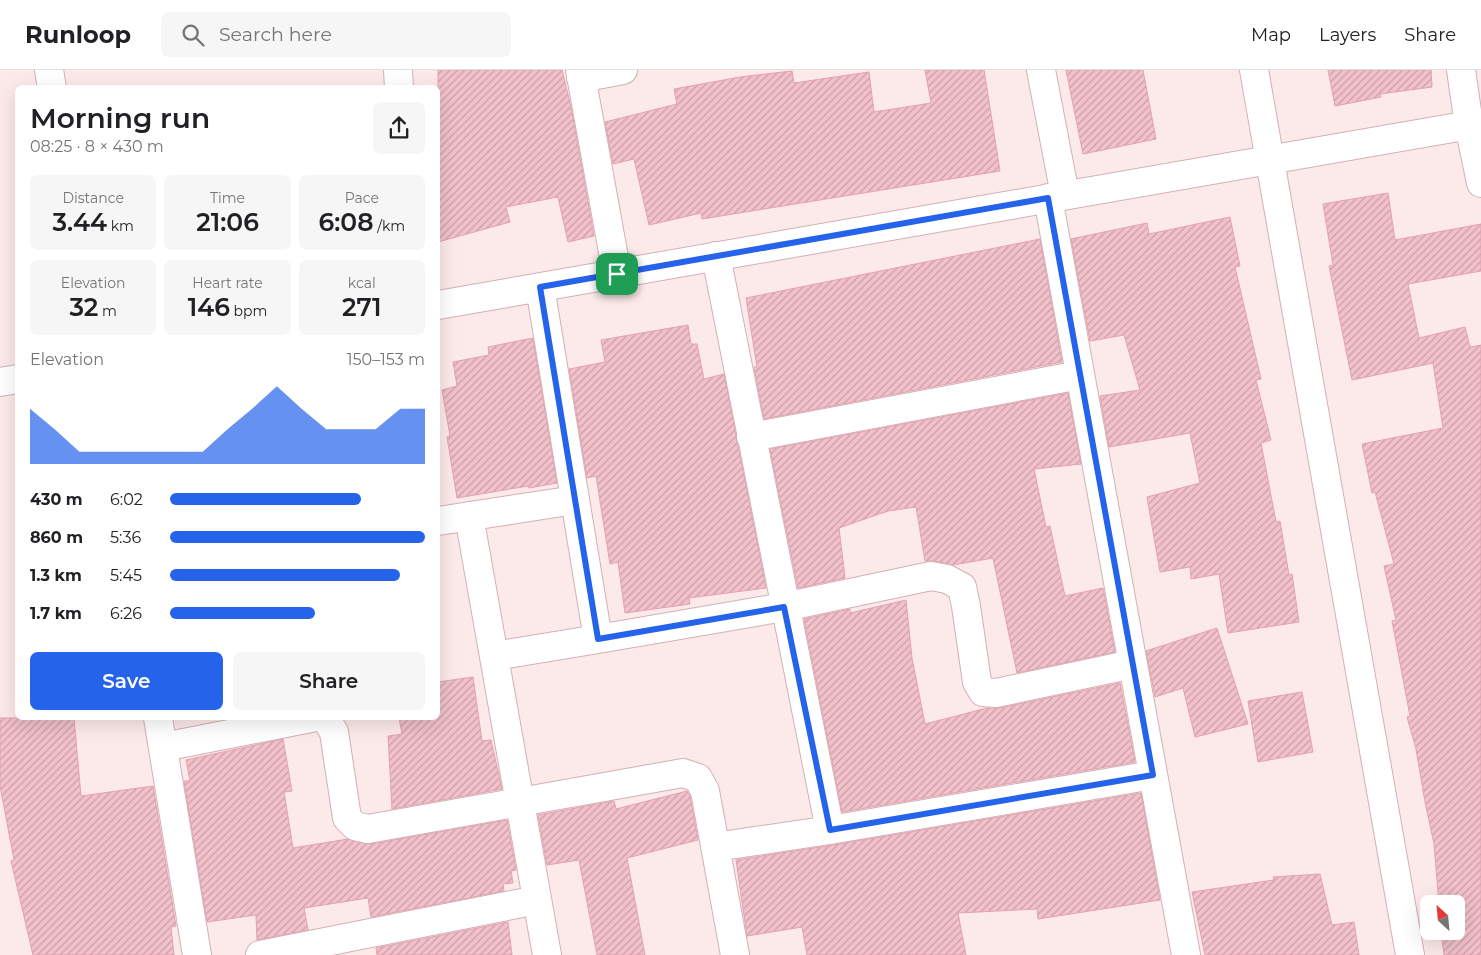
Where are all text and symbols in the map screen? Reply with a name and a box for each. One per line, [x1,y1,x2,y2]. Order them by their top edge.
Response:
search box [161,12,511,57]
text: Runloop [25,20,131,49]
icon: search [179,21,207,49]
text: Search here [219,23,332,46]
text: Map [1251,24,1291,46]
text: Layers [1319,24,1376,46]
text: Share [1404,24,1456,46]
text: Morning run [30,101,210,135]
button: share [373,102,425,154]
text: 08:25 · 8 × 430 m [30,137,164,156]
text: Distance [62,189,124,207]
text: Time [210,189,245,207]
text: Pace [345,189,379,207]
text: 3.44 [53,207,107,237]
text: 21:06 [196,207,259,237]
text: 6:08 [319,207,374,237]
text: km [107,217,134,235]
text: /km [374,217,405,235]
pin [596,253,638,295]
icon: arrive [603,260,631,288]
text: Elevation [61,274,126,292]
text: Heart rate [192,274,263,292]
text: kcal [348,274,376,292]
text: 32 [69,292,98,322]
text: 146 [188,292,230,322]
text: 271 [342,292,382,322]
text: m [98,302,117,320]
text: bpm [230,302,267,320]
text: Elevation [30,350,104,369]
text: 150–153 m [347,350,425,369]
text: 430 m [30,490,83,509]
text: 6:02 [110,490,143,509]
text: 860 m [30,528,83,547]
text: 5:36 [110,528,141,547]
text: 1.3 km [30,566,82,585]
text: 5:45 [110,566,142,585]
text: 1.7 km [30,604,82,623]
text: 6:26 [110,604,142,623]
button: Save [30,652,223,710]
button: Share [233,652,425,710]
north arrow [1420,895,1465,940]
map controls [1420,895,1465,940]

